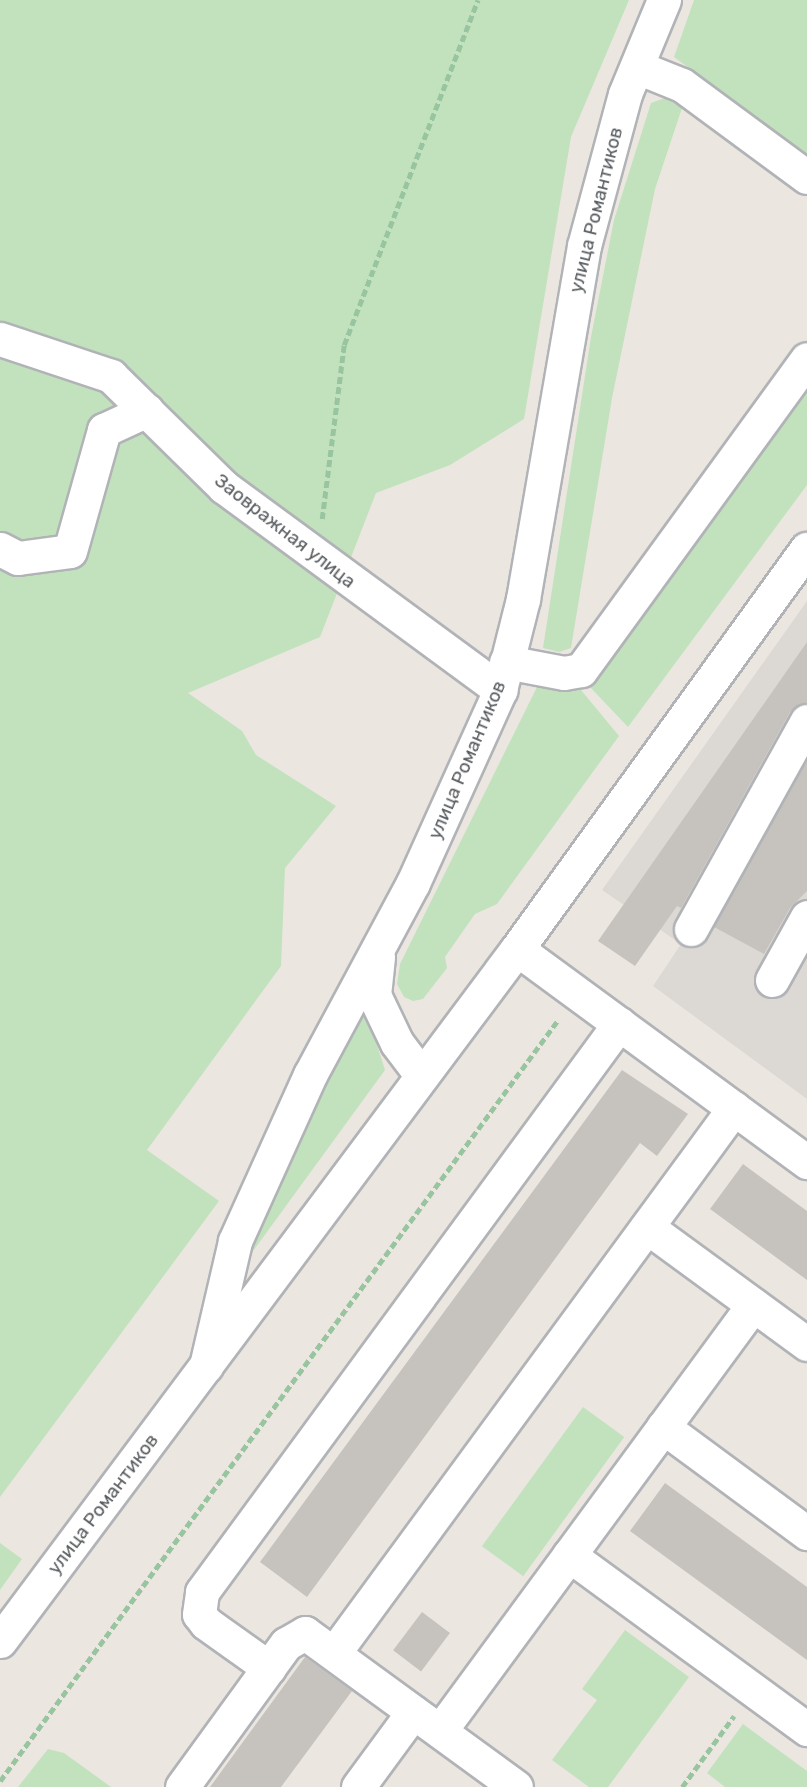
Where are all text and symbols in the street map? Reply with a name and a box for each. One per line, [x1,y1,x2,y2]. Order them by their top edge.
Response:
street label: улица Романтиков [564,125,628,295]
street label: Заовражная улица [210,469,360,593]
street label: улица Романтиков [423,677,511,843]
street label: улица Романтиков [43,1429,163,1579]

